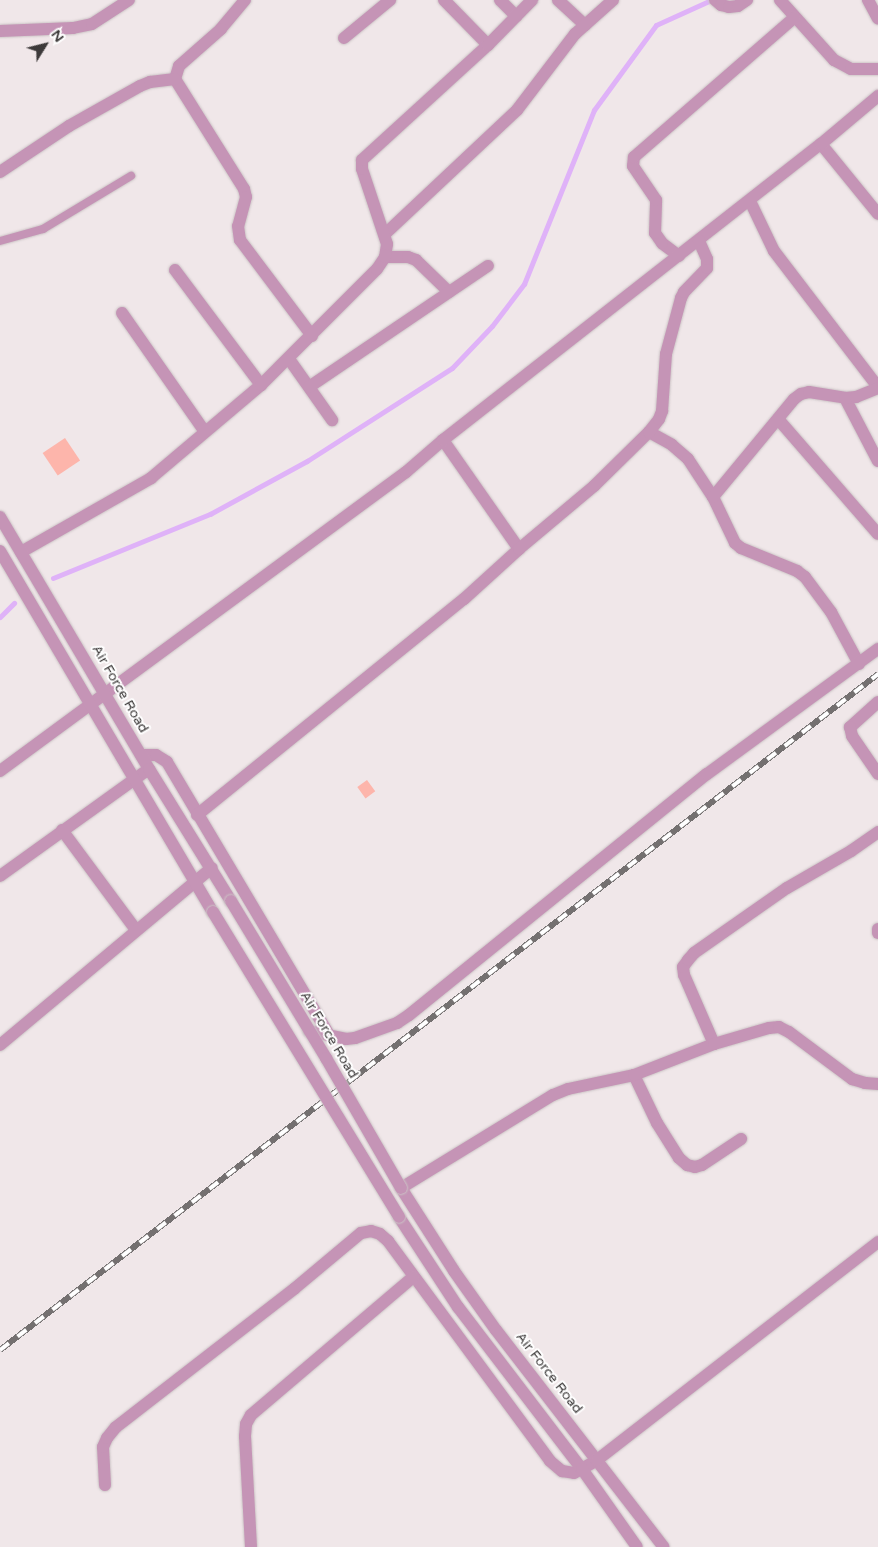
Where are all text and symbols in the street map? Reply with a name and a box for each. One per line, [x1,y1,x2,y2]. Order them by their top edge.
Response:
north arrow [20,20,70,70]
text: N [47,26,68,45]
street label: Air Force Road [88,642,152,736]
street label: Air Force Road [296,988,362,1082]
street label: Air Force Road [512,1329,586,1417]

